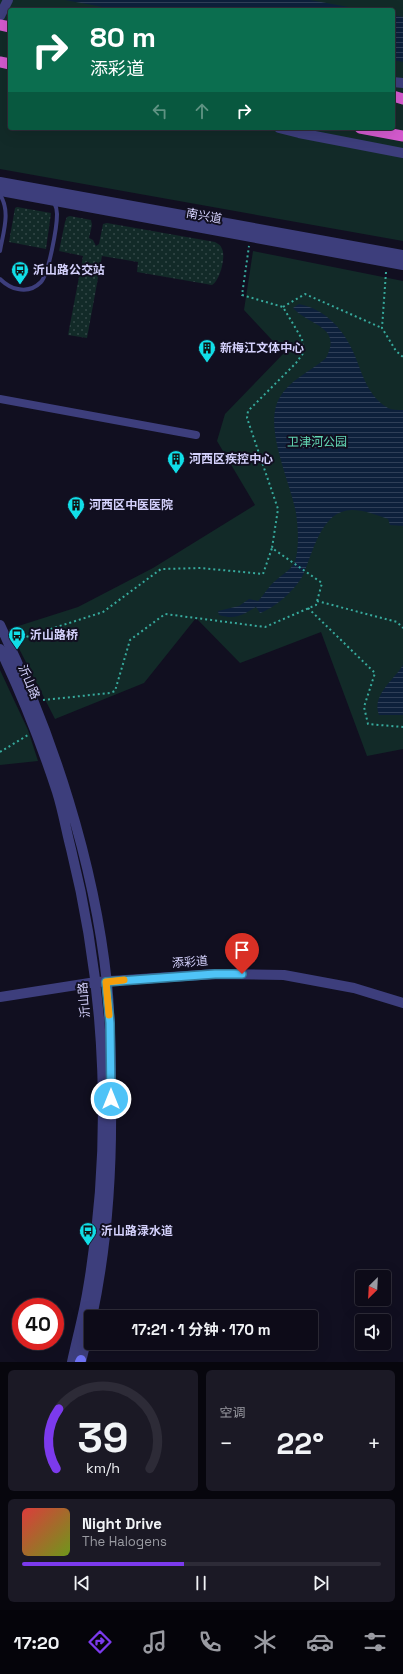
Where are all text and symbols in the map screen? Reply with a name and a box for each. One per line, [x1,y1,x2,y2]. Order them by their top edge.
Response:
text: 80 m [90,19,156,55]
icon: right [24,24,76,76]
text: 添彩道 [90,57,144,80]
icon: left [149,100,171,122]
icon: ahead [191,100,213,122]
icon: right [233,100,255,122]
street label: 南兴道 [185,205,223,227]
bus stop icon: 沂山路公交站 [10,260,30,285]
place label: 沂山路公交站 [33,262,105,278]
building icon: 新梅江文体中心 [197,338,217,363]
place label: 新梅江文体中心 [220,340,304,356]
park label: 卫津河公园 [287,434,347,450]
building icon: 河西区疾控中心 [166,449,186,474]
place label: 河西区疾控中心 [189,451,273,467]
building icon: 河西区中医医院 [66,495,86,520]
place label: 河西区中医医院 [89,497,173,513]
bus stop icon: 沂山路桥 [7,625,27,650]
place label: 沂山路桥 [30,627,78,643]
street label: 沂山路 [15,662,43,702]
pin [225,933,259,974]
icon: arrive [231,939,253,961]
street label: 添彩道 [171,953,209,971]
street label: 沂山路 [74,981,94,1019]
position arrow [90,1078,132,1120]
bus stop icon: 沂山路渌水道 [78,1221,98,1246]
place label: 沂山路渌水道 [101,1223,173,1239]
north arrow [355,1270,391,1306]
map controls [355,1270,391,1350]
speed limit sign: 40 [12,1298,64,1350]
button: sound [355,1314,391,1350]
text: 17:21 · 1 分钟 · 170 m [132,1320,271,1339]
text: 空调 [220,1404,246,1421]
text: 39 [77,1410,128,1463]
text: 22° [277,1424,324,1463]
text: − [220,1429,233,1457]
text: + [367,1429,381,1457]
text: km/h [86,1458,120,1476]
text: Night Drive [82,1514,162,1533]
text: The Halogens [82,1533,167,1550]
icon: previous [71,1572,93,1594]
icon: pause [190,1572,212,1594]
icon: next [310,1572,332,1594]
icon: directions [86,1628,114,1656]
icon: music [141,1628,169,1656]
icon: phone [196,1628,224,1656]
icon: climate [251,1628,279,1656]
icon: car [306,1628,334,1656]
icon: filters [361,1628,389,1656]
text: 17:20 [14,1631,59,1654]

